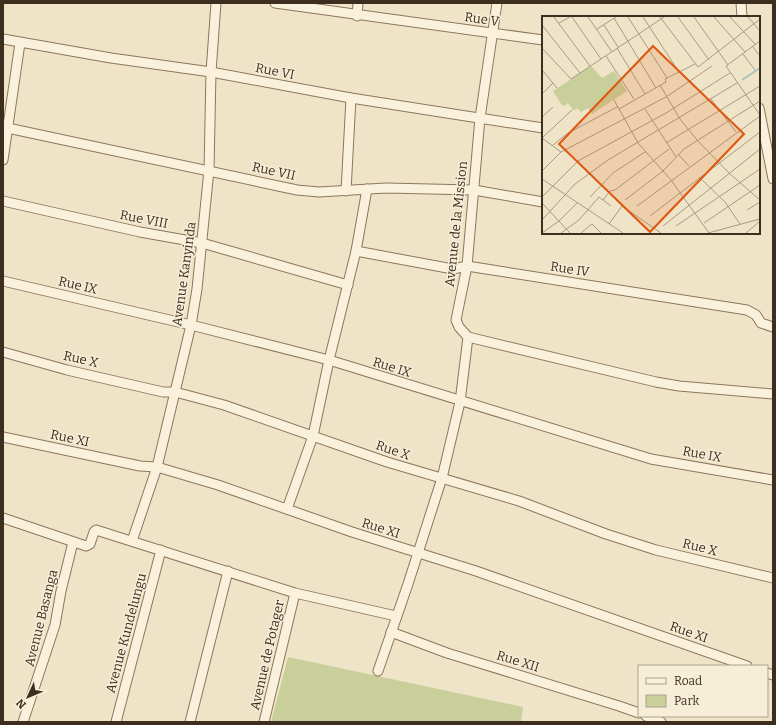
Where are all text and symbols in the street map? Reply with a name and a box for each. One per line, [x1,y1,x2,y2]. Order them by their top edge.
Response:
street label: Rue V [464,9,500,29]
inset map [542,16,760,234]
street label: Rue VI [254,60,296,82]
street label: Rue VII [251,159,297,183]
street label: Avenue de la Mission [442,160,470,288]
street label: Rue VIII [119,207,169,231]
street label: Avenue Kanyinda [169,221,199,327]
street label: Rue IV [549,259,591,279]
street label: Rue IX [57,273,99,297]
street label: Rue X [62,348,100,370]
street label: Rue IX [371,354,413,380]
street label: Rue XI [49,427,91,449]
street label: Rue X [374,437,412,463]
street label: Rue IX [681,443,723,465]
street label: Rue XI [360,515,402,541]
street label: Rue X [681,535,719,559]
street label: Avenue Basanga [22,568,60,668]
street label: Avenue Kundelungu [103,571,149,695]
street label: Avenue de Potager [247,598,287,711]
street label: Rue XI [668,619,710,645]
street label: Rue XII [495,647,541,675]
legend [638,665,768,717]
text: Road [674,674,702,688]
north arrow [8,677,48,717]
text: Park [674,694,700,708]
text: N [13,696,29,711]

